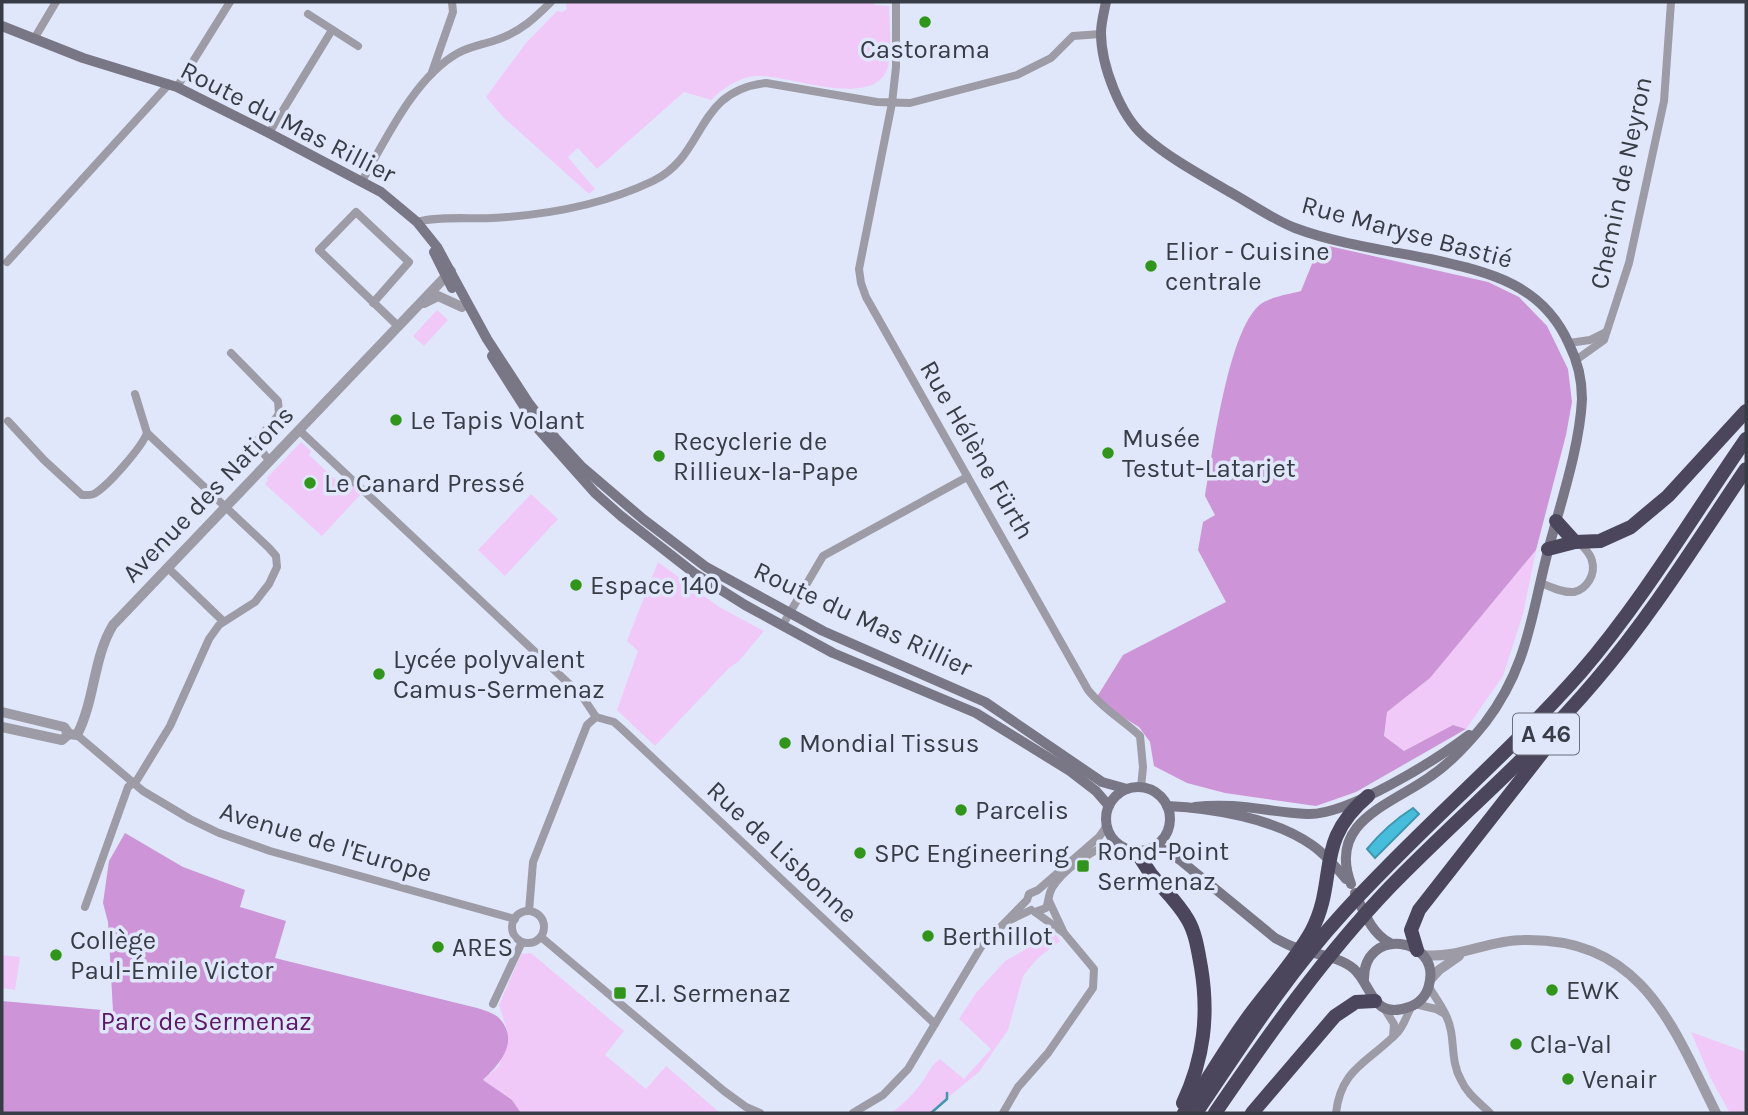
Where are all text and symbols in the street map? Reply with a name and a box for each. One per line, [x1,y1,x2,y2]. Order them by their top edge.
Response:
marker: Castorama [917,14,933,30]
place label: Castorama [860,34,990,65]
street label: Route du Mas Rillier [175,54,401,190]
street label: Chemin de Neyron [1583,74,1659,292]
street label: Rue Maryse Bastié [1298,189,1516,275]
place label: Elior - Cuisine centrale [1165,236,1330,297]
marker: Elior - Cuisine centrale [1143,258,1159,274]
street label: Rue Hélène Fürth [913,355,1041,545]
street label: Avenue des Nations [116,399,300,589]
place label: Le Tapis Volant [410,405,585,436]
marker: Le Tapis Volant [388,412,404,428]
place label: Musée Testut-Latarjet [1122,423,1296,484]
place label: Recyclerie de Rillieux-la-Pape [673,426,858,487]
marker: Musée Testut-Latarjet [1100,445,1116,461]
marker: Recyclerie de Rillieux-la-Pape [651,448,667,464]
place label: Le Canard Pressé [324,468,525,499]
marker: Le Canard Pressé [302,475,318,491]
street label: Route du Mas Rillier [749,555,978,683]
place label: Espace 140 [590,570,719,601]
marker: Espace 140 [568,577,584,593]
place label: Lycée polyvalent Camus-Sermenaz [393,644,605,705]
marker: Lycée polyvalent Camus-Sermenaz [371,666,387,682]
road number: A 46 [1513,714,1579,754]
place label: Mondial Tissus [799,728,979,759]
marker: Mondial Tissus [777,735,793,751]
street label: Rue de Lisbonne [700,774,864,930]
street label: Avenue de l'Europe [216,795,436,889]
place label: Parcelis [975,795,1069,826]
marker: Parcelis [953,802,969,818]
place label: Rond-Point Sermenaz [1097,836,1229,897]
place label: SPC Engineering [874,838,1069,869]
marker: SPC Engineering [852,845,868,861]
marker: Rond-Point Sermenaz [1075,858,1091,874]
place label: Berthillot [942,921,1053,952]
place label: Collège Paul-Émile Victor [70,925,274,986]
marker: Berthillot [920,928,936,944]
place label: ARES [452,932,513,963]
marker: ARES [430,939,446,955]
marker: Collège Paul-Émile Victor [48,947,64,963]
place label: EWK [1566,975,1620,1006]
place label: Z.I. Sermenaz [634,978,791,1009]
marker: EWK [1544,982,1560,998]
marker: Z.I. Sermenaz [612,985,628,1001]
park label: Parc de Sermenaz [100,1006,312,1037]
place label: Cla-Val [1530,1029,1612,1060]
marker: Cla-Val [1508,1036,1524,1052]
place label: Venair [1582,1064,1657,1095]
marker: Venair [1560,1071,1576,1087]

